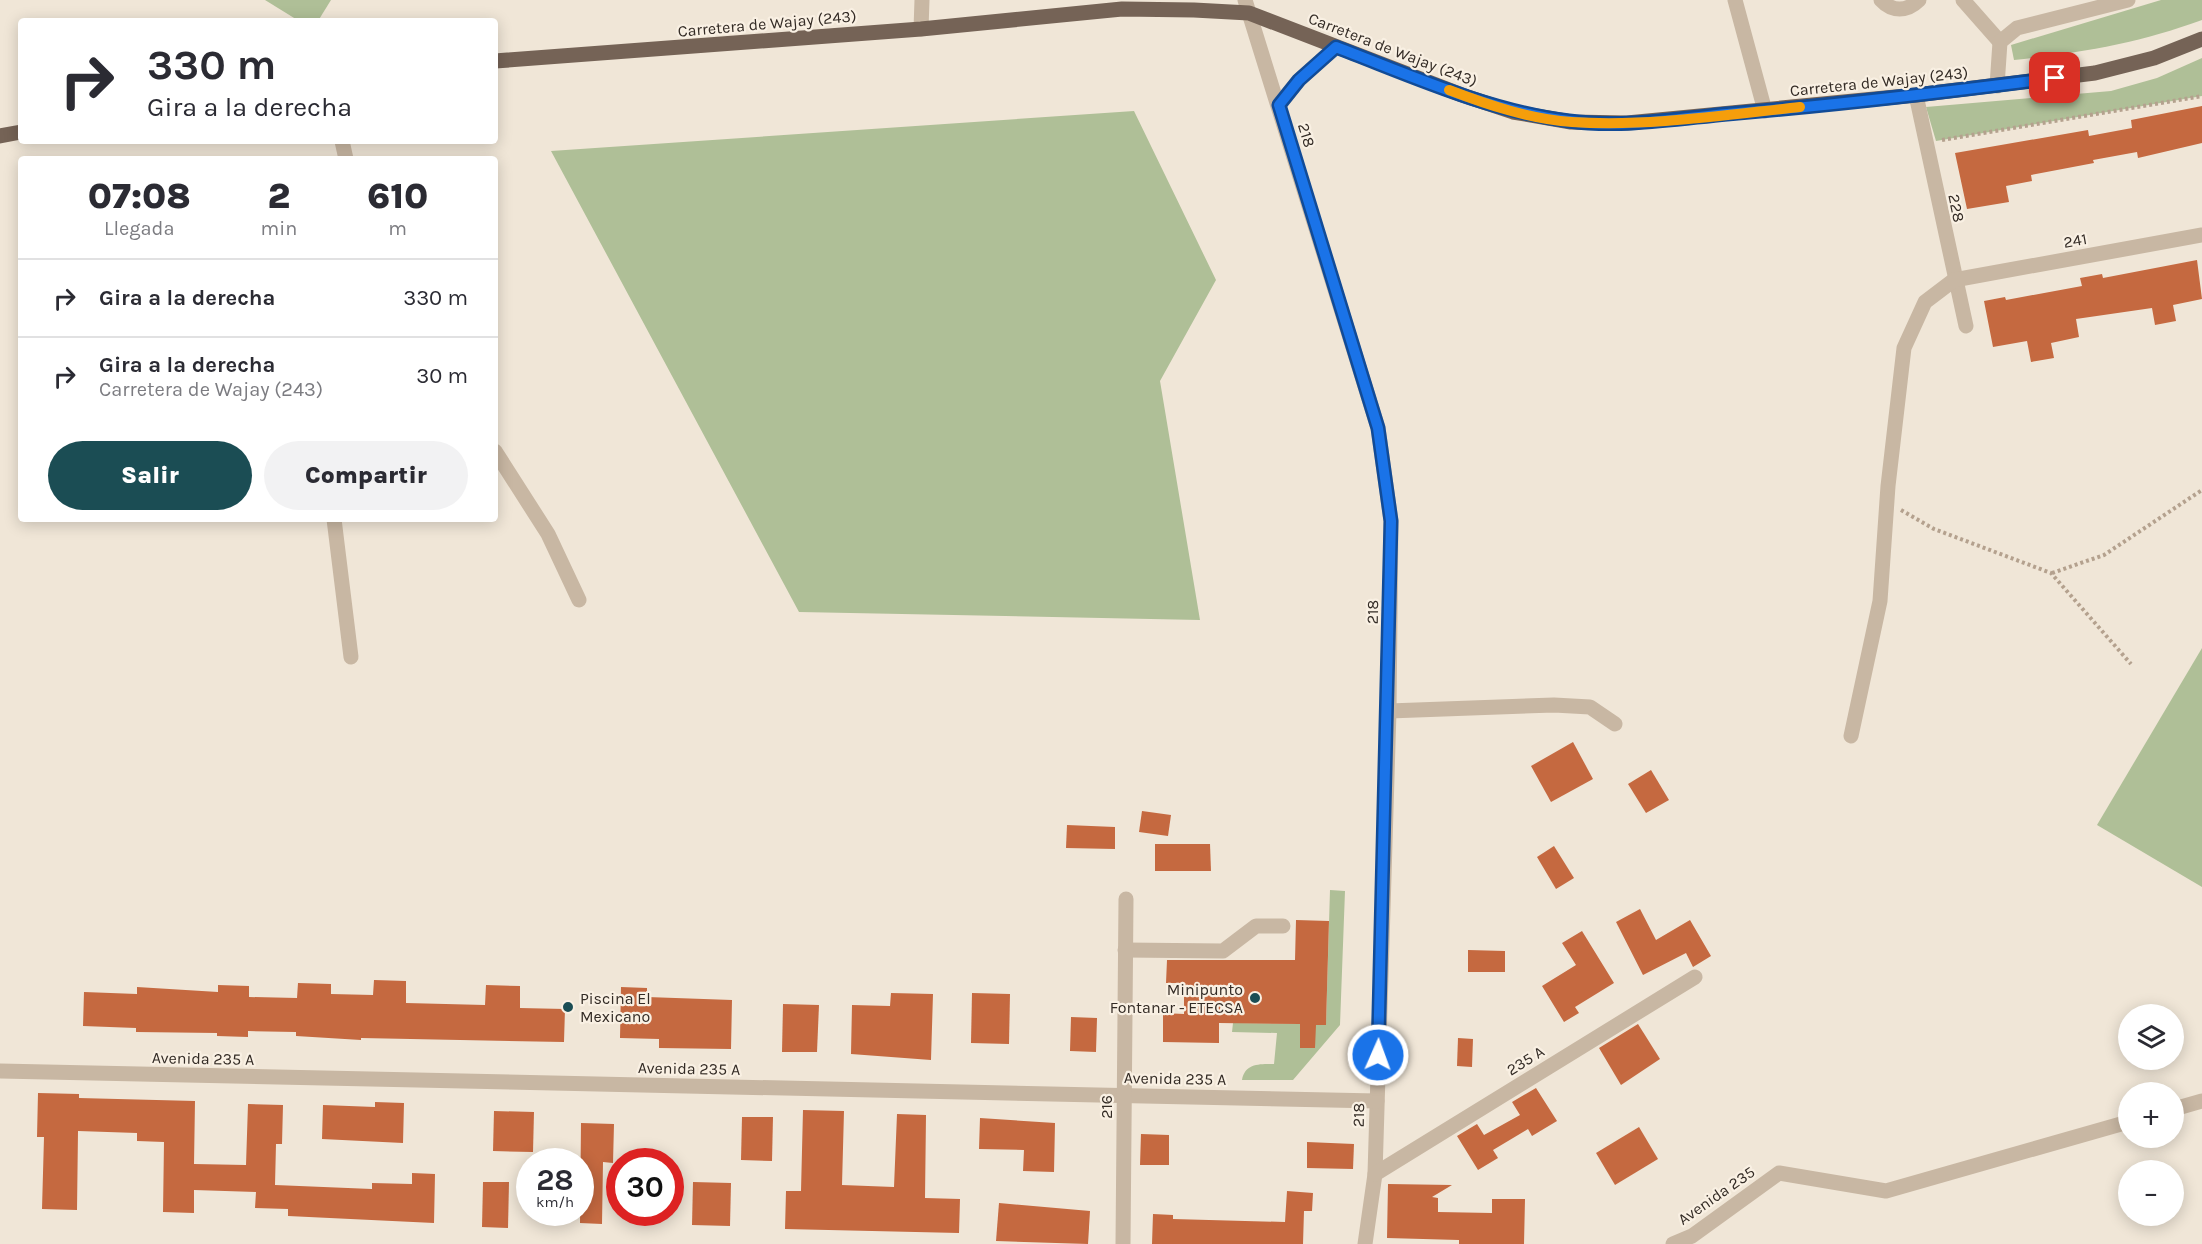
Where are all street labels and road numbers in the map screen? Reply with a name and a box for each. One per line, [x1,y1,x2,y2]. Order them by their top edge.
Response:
street label: Carretera de Wajay (243) [677,6,857,41]
street label: Carretera de Wajay (243) [1306,8,1480,90]
street label: Carretera de Wajay (243) [1789,63,1969,100]
street label: 218 [1294,121,1319,150]
street label: 228 [1944,192,1969,224]
street label: 241 [2062,229,2088,252]
street label: 218 [1363,600,1382,624]
street label: 235 A [1503,1042,1548,1079]
street label: Avenida 235 A [152,1048,254,1069]
street label: Avenida 235 A [638,1058,740,1079]
street label: Avenida 235 A [1124,1068,1226,1089]
street label: 216 [1097,1095,1116,1119]
street label: 218 [1349,1103,1368,1127]
street label: Avenida 235 [1674,1162,1758,1229]

